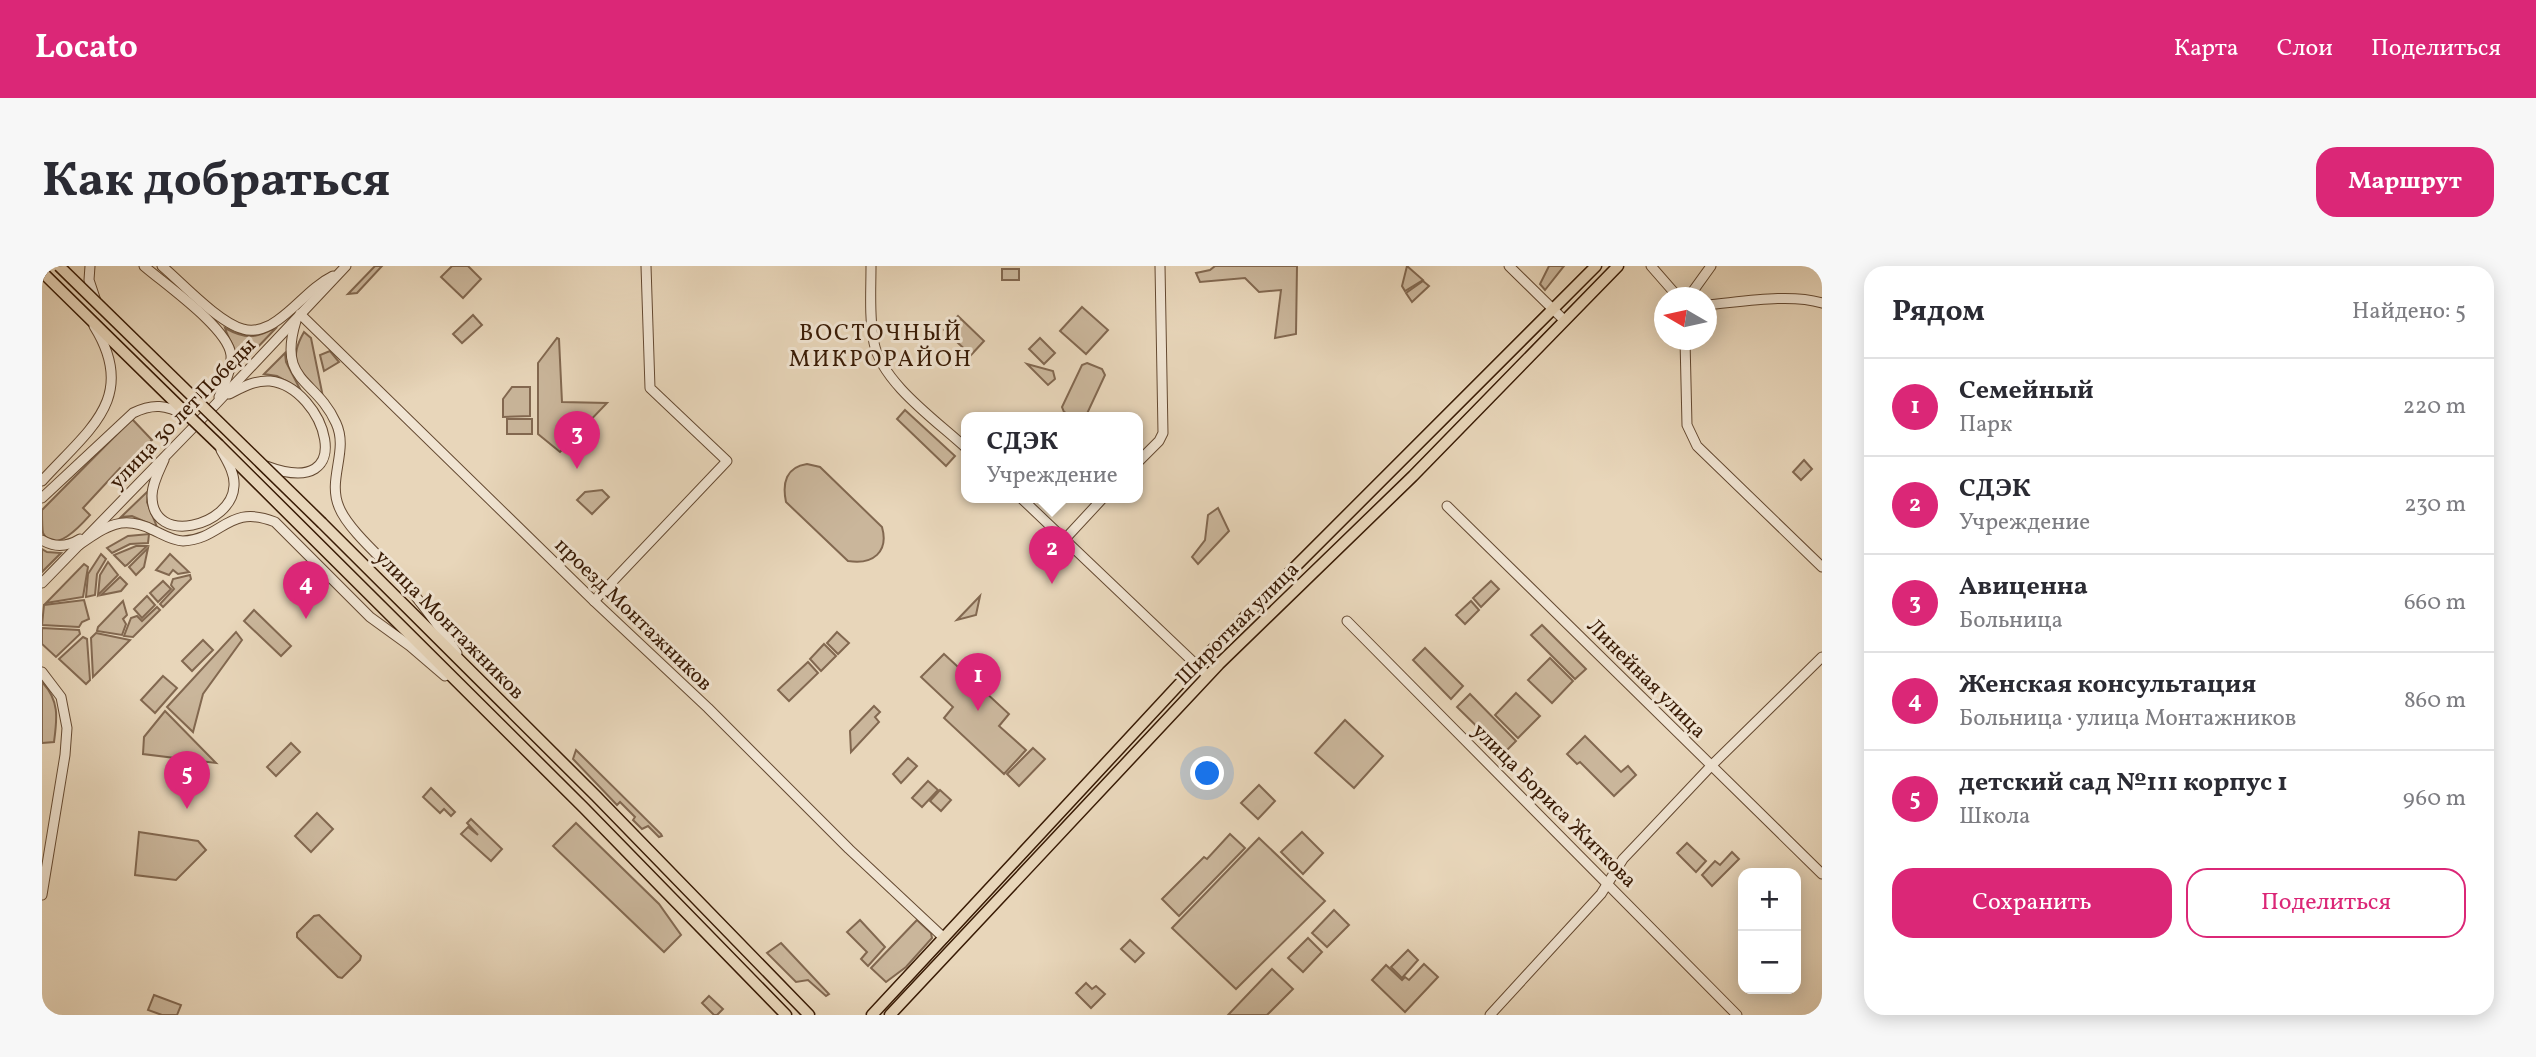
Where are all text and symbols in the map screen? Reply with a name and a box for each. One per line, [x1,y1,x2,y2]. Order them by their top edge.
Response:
text: Locato [35,26,138,72]
text: Карта [2174,32,2239,66]
text: Слои [2277,32,2333,66]
text: Поделиться [2371,32,2501,66]
button: Маршрут [2316,147,2494,217]
text: Как добраться [42,148,390,217]
north arrow [1654,287,1717,350]
text: Рядом [1892,291,1985,333]
text: Найдено: 5 [2352,296,2466,328]
district label: ВОСТОЧНЫЙ МИКРОРАЙОН [789,318,973,376]
street label: улица 30 лет Победы [103,332,263,496]
text: Семейный [1959,373,2094,409]
text: 1 [1910,391,1920,423]
text: 220 m [2403,391,2466,423]
text: Парк [1959,409,2012,441]
pin: 3 [554,411,600,469]
popup [961,412,1143,503]
text: СДЭК [986,424,1058,460]
text: Учреждение [986,460,1118,492]
text: СДЭК [1959,471,2031,507]
text: 2 [1909,489,1921,521]
text: 230 m [2404,489,2466,521]
text: Учреждение [1959,507,2090,539]
pin: 2 [1029,526,1075,584]
street label: проезд Монтажников [548,532,718,698]
street label: улица Монтажников [367,544,530,707]
street label: Широтная улица [1170,556,1306,692]
pin: 4 [283,561,329,619]
text: Авиценна [1959,569,2088,605]
text: 3 [1909,587,1921,619]
text: 660 m [2404,587,2466,619]
text: Больница [1959,605,2063,637]
street label: Линейная улица [1580,613,1712,745]
pin: 1 [955,653,1001,711]
text: Женская консультация [1959,667,2256,703]
text: 4 [1908,685,1922,717]
text: 860 m [2404,685,2466,717]
text: Больница · улица Монтажников [1959,703,2296,735]
street label: улица Бориса Житкова [1465,717,1643,895]
pin: 5 [164,751,210,809]
your location [1190,756,1224,790]
text: детский сад №111 корпус 1 [1959,765,2288,801]
text: 5 [1909,783,1921,815]
text: 960 m [2403,783,2466,815]
text: Школа [1959,801,2030,833]
map controls [1738,868,1801,994]
button: + [1738,868,1801,931]
button: Сохранить [1892,868,2172,938]
button: Поделиться [2186,868,2466,938]
button: − [1738,931,1801,994]

